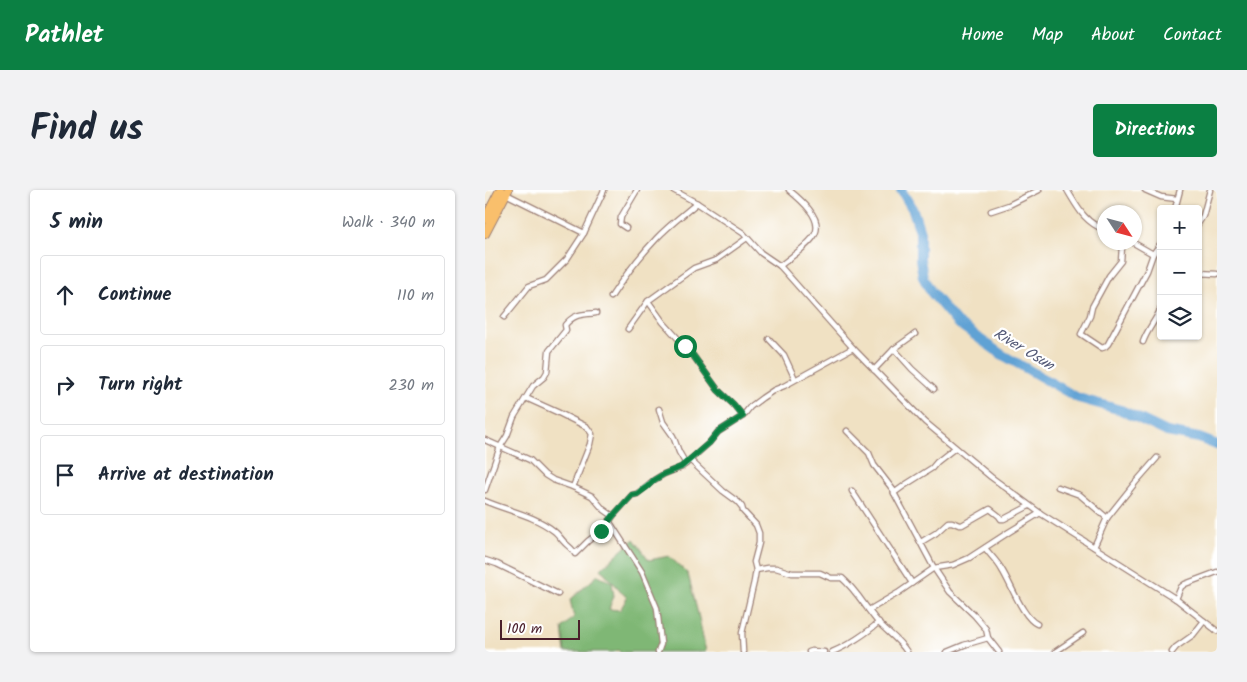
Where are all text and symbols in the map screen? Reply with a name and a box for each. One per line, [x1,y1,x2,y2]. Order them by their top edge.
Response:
text: Pathlet [25,16,104,55]
text: Home [961,21,1004,50]
text: Map [1032,21,1063,50]
text: About [1091,21,1135,50]
text: Contact [1163,21,1222,50]
text: Find us [30,102,143,158]
button: Directions [1093,104,1217,157]
north arrow [1097,205,1142,250]
map controls [1157,205,1202,340]
button: + [1157,205,1202,250]
text: 5 min [50,206,103,239]
text: Walk · 340 m [342,210,435,235]
button: − [1157,250,1202,295]
text: Continue [98,280,171,310]
icon: ahead [51,281,79,309]
text: 110 m [397,283,434,308]
button: layers [1157,295,1202,340]
water label: River Osun [989,322,1059,378]
route start [674,335,697,358]
text: Turn right [98,370,183,400]
icon: right [51,371,79,399]
text: 230 m [388,373,434,398]
text: Arrive at destination [98,460,274,490]
icon: arrive [51,461,79,489]
route end [590,520,613,543]
scale bar [500,617,580,640]
text: 100 m [507,618,542,640]

